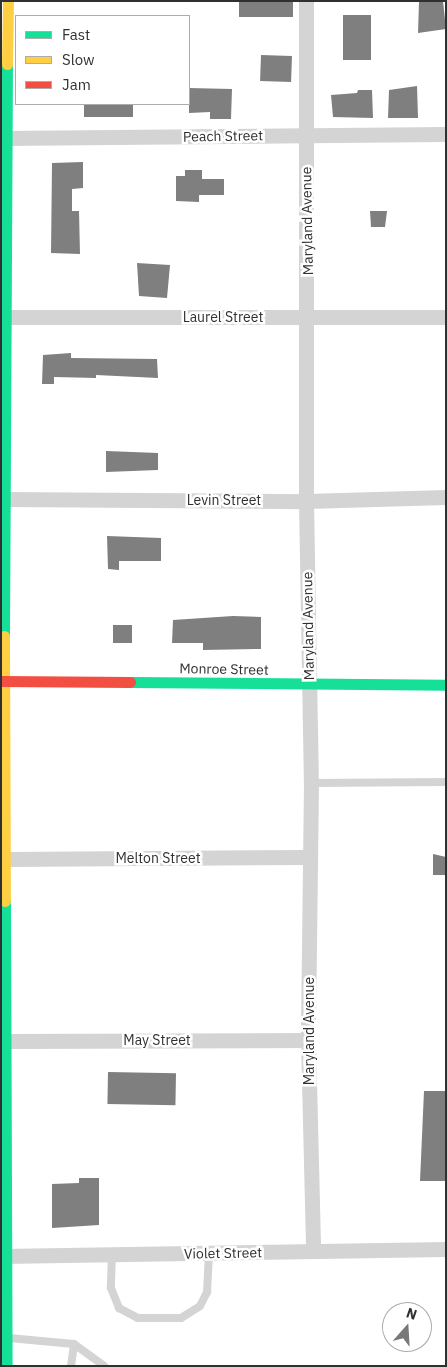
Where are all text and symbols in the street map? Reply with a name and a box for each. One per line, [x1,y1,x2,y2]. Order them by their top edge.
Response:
legend [15,15,190,105]
text: Fast [62,25,90,44]
text: Slow [62,50,95,69]
text: Jam [62,75,91,94]
street label: Peach Street [183,127,263,145]
street label: Maryland Avenue [298,167,316,275]
street label: Laurel Street [183,309,263,325]
street label: Levin Street [187,492,261,508]
street label: Maryland Avenue [299,572,317,680]
street label: Monroe Street [179,660,269,678]
street label: Melton Street [115,850,201,866]
street label: Maryland Avenue [301,977,317,1085]
street label: May Street [123,1032,191,1048]
street label: Violet Street [184,1244,262,1262]
north arrow [382,1302,432,1352]
text: N [404,1304,419,1324]

